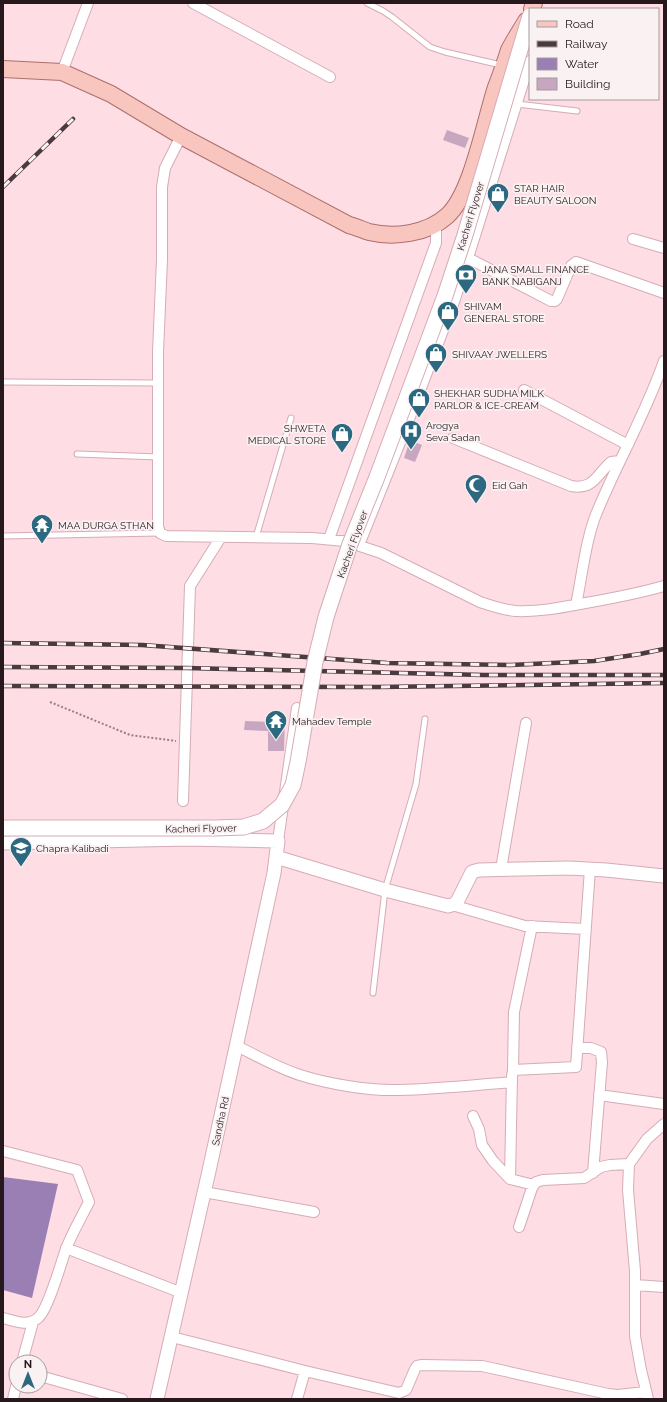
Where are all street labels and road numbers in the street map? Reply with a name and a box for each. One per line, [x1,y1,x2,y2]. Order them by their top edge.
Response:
street label: Kacheri Flyover [455,180,486,252]
street label: Kacheri Flyover [335,508,370,580]
street label: Kacheri Flyover [165,822,237,835]
street label: Sandha Rd [210,1096,231,1147]

